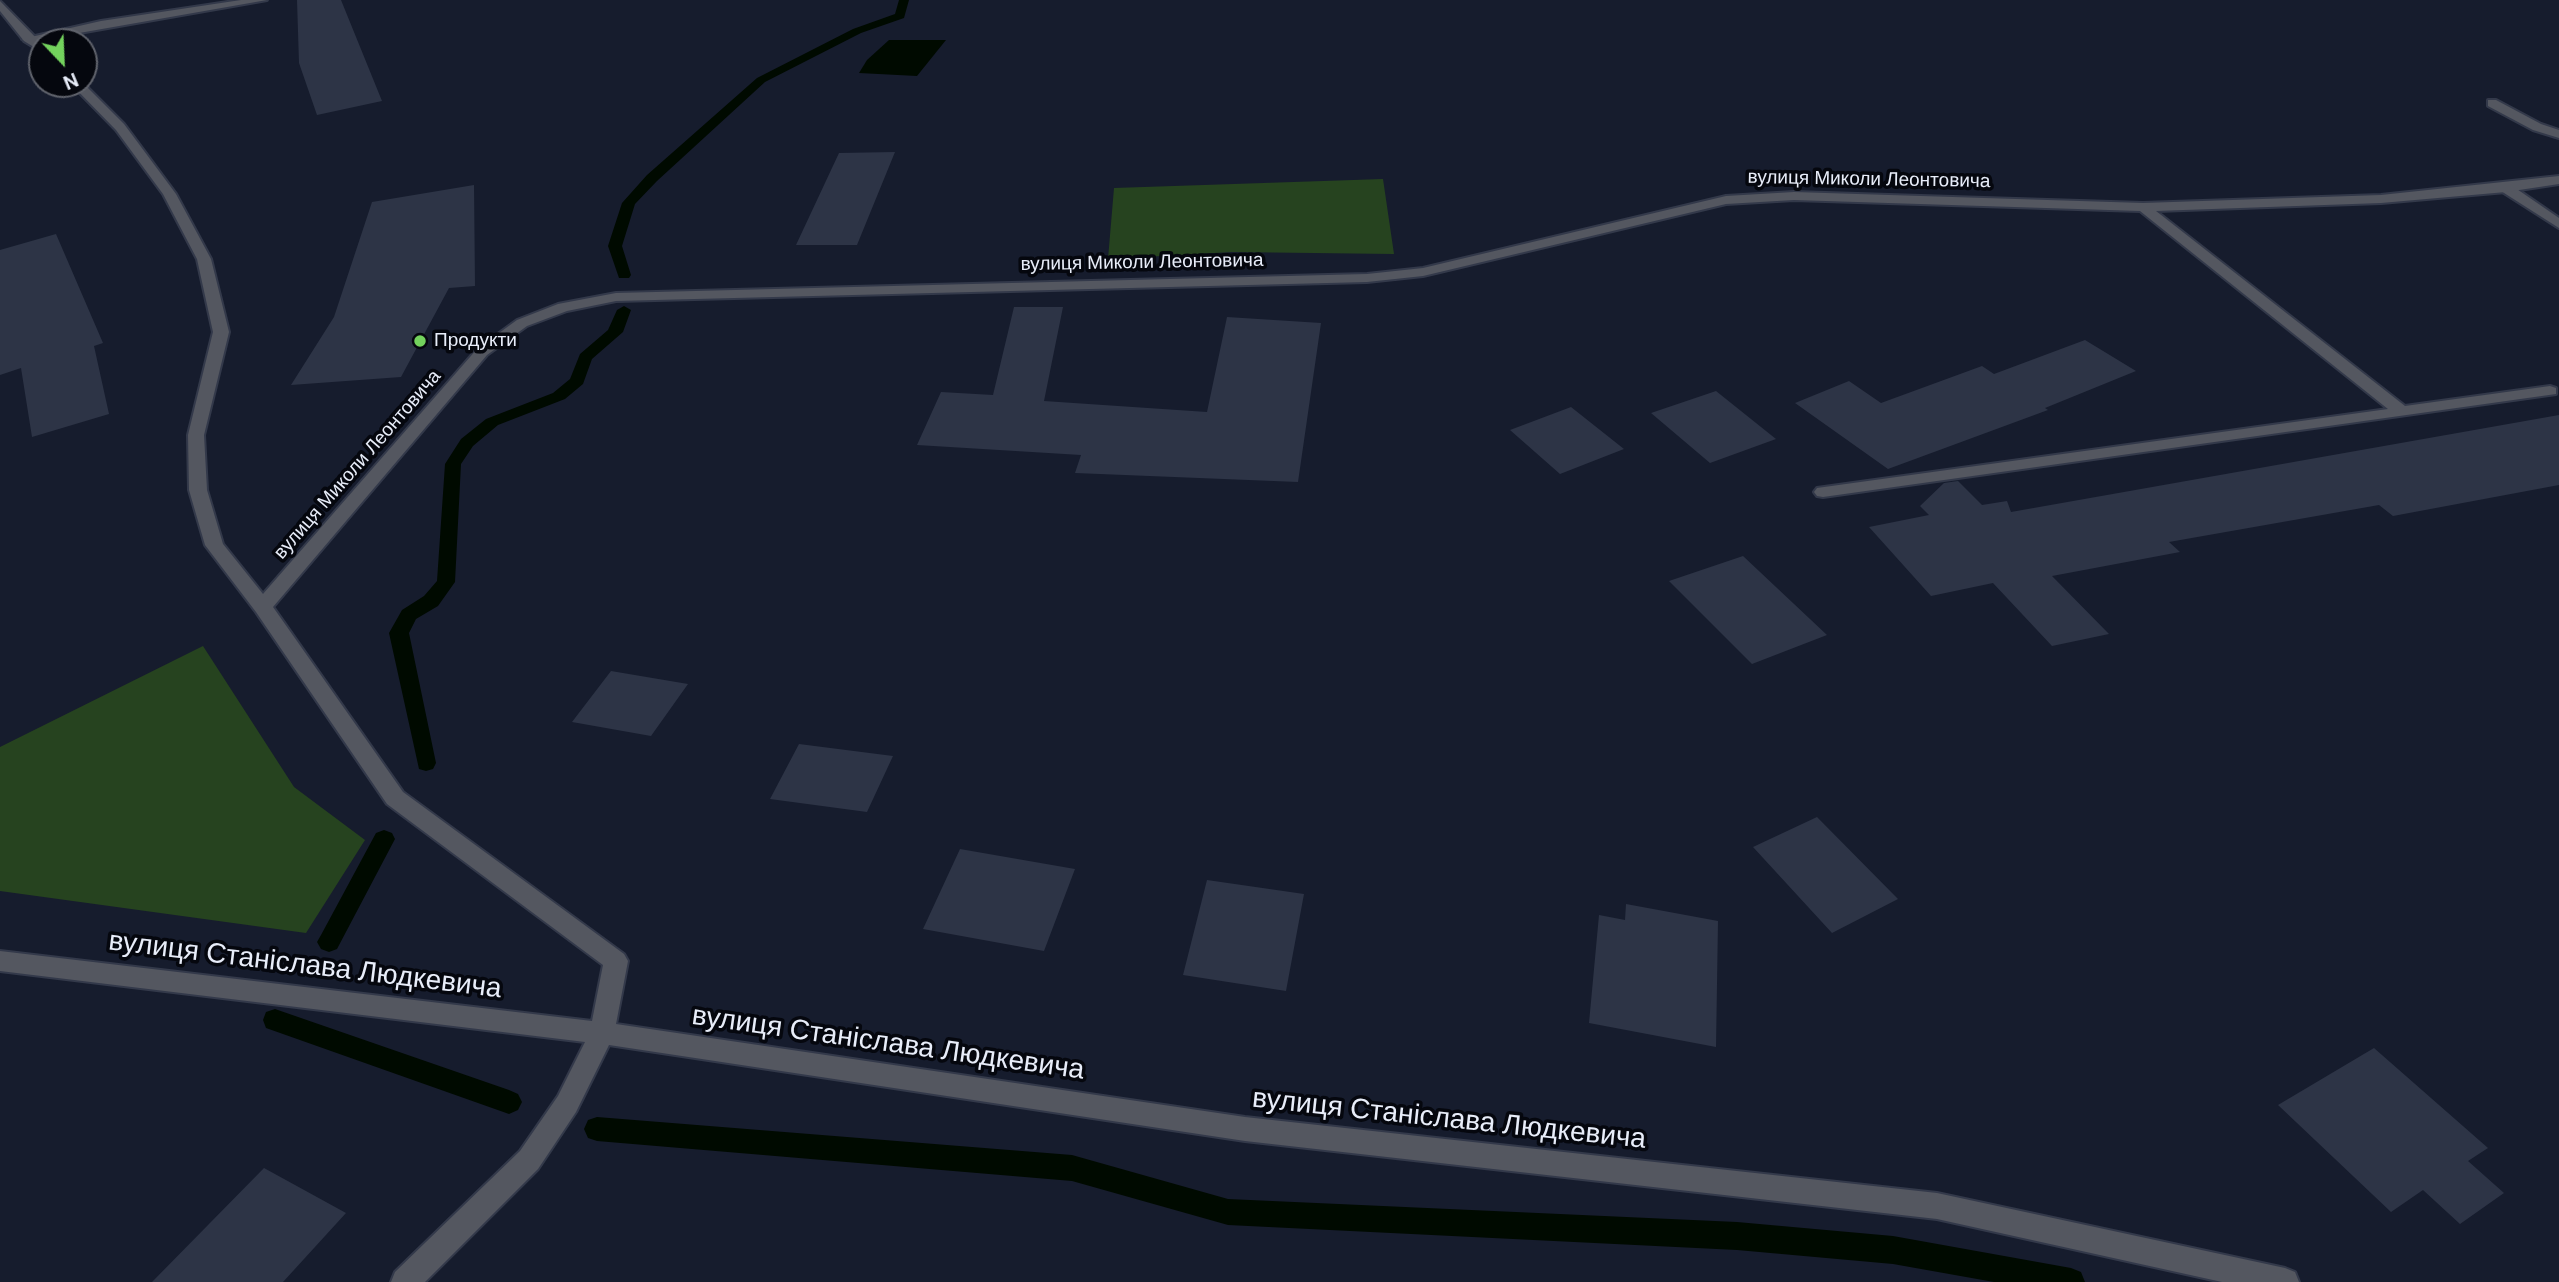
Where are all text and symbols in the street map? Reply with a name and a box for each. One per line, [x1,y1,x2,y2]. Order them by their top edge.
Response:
north arrow [28,28,98,98]
text: N [59,67,82,95]
street label: вулиця Миколи Леонтовича [1747,166,1991,194]
street label: вулиця Миколи Леонтовича [1020,249,1264,277]
place label: Продукти [434,330,517,352]
marker: Продукти [412,333,428,349]
street label: вулиця Миколи Леонтовича [270,366,446,564]
street label: вулиця Станіслава Людкевича [107,925,503,1007]
street label: вулиця Станіслава Людкевича [690,1000,1086,1088]
street label: вулиця Станіслава Людкевича [1250,1083,1648,1157]

